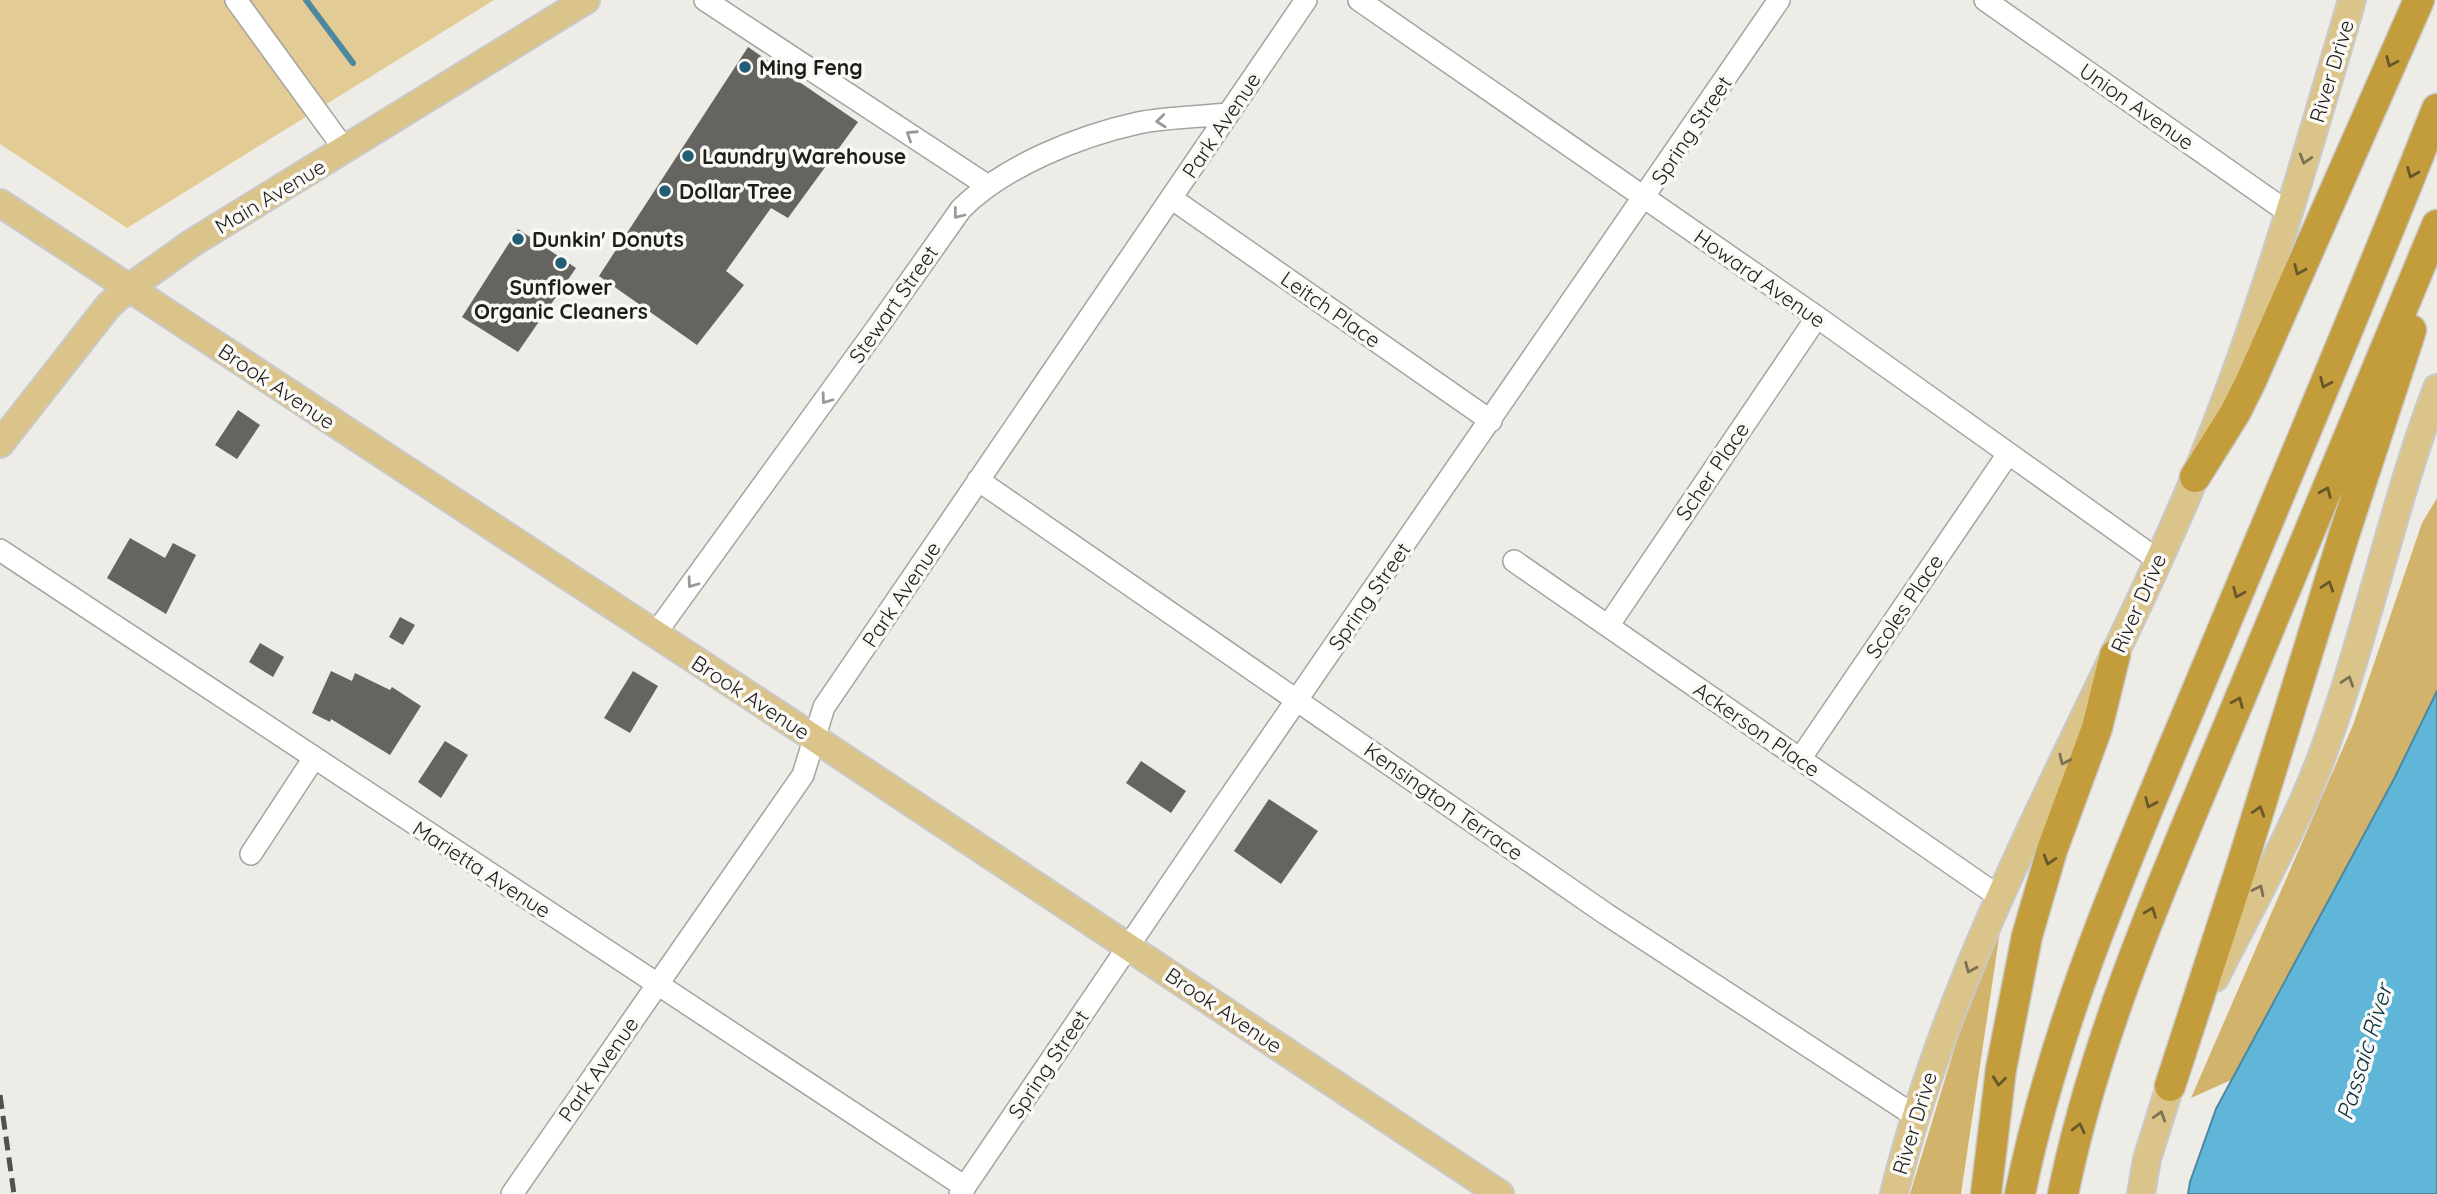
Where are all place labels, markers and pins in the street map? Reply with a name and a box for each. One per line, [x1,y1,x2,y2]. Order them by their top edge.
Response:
place label: Ming Feng [759,54,863,80]
marker: Ming Feng [737,59,753,75]
place label: Laundry Warehouse [702,143,906,169]
marker: Laundry Warehouse [680,148,696,164]
place label: Dollar Tree [679,178,792,204]
marker: Dollar Tree [657,183,673,199]
place label: Dunkin' Donuts [532,226,684,252]
marker: Dunkin' Donuts [510,231,526,247]
marker: Sunflower Organic Cleaners [553,255,569,271]
place label: Sunflower Organic Cleaners [474,274,648,324]

